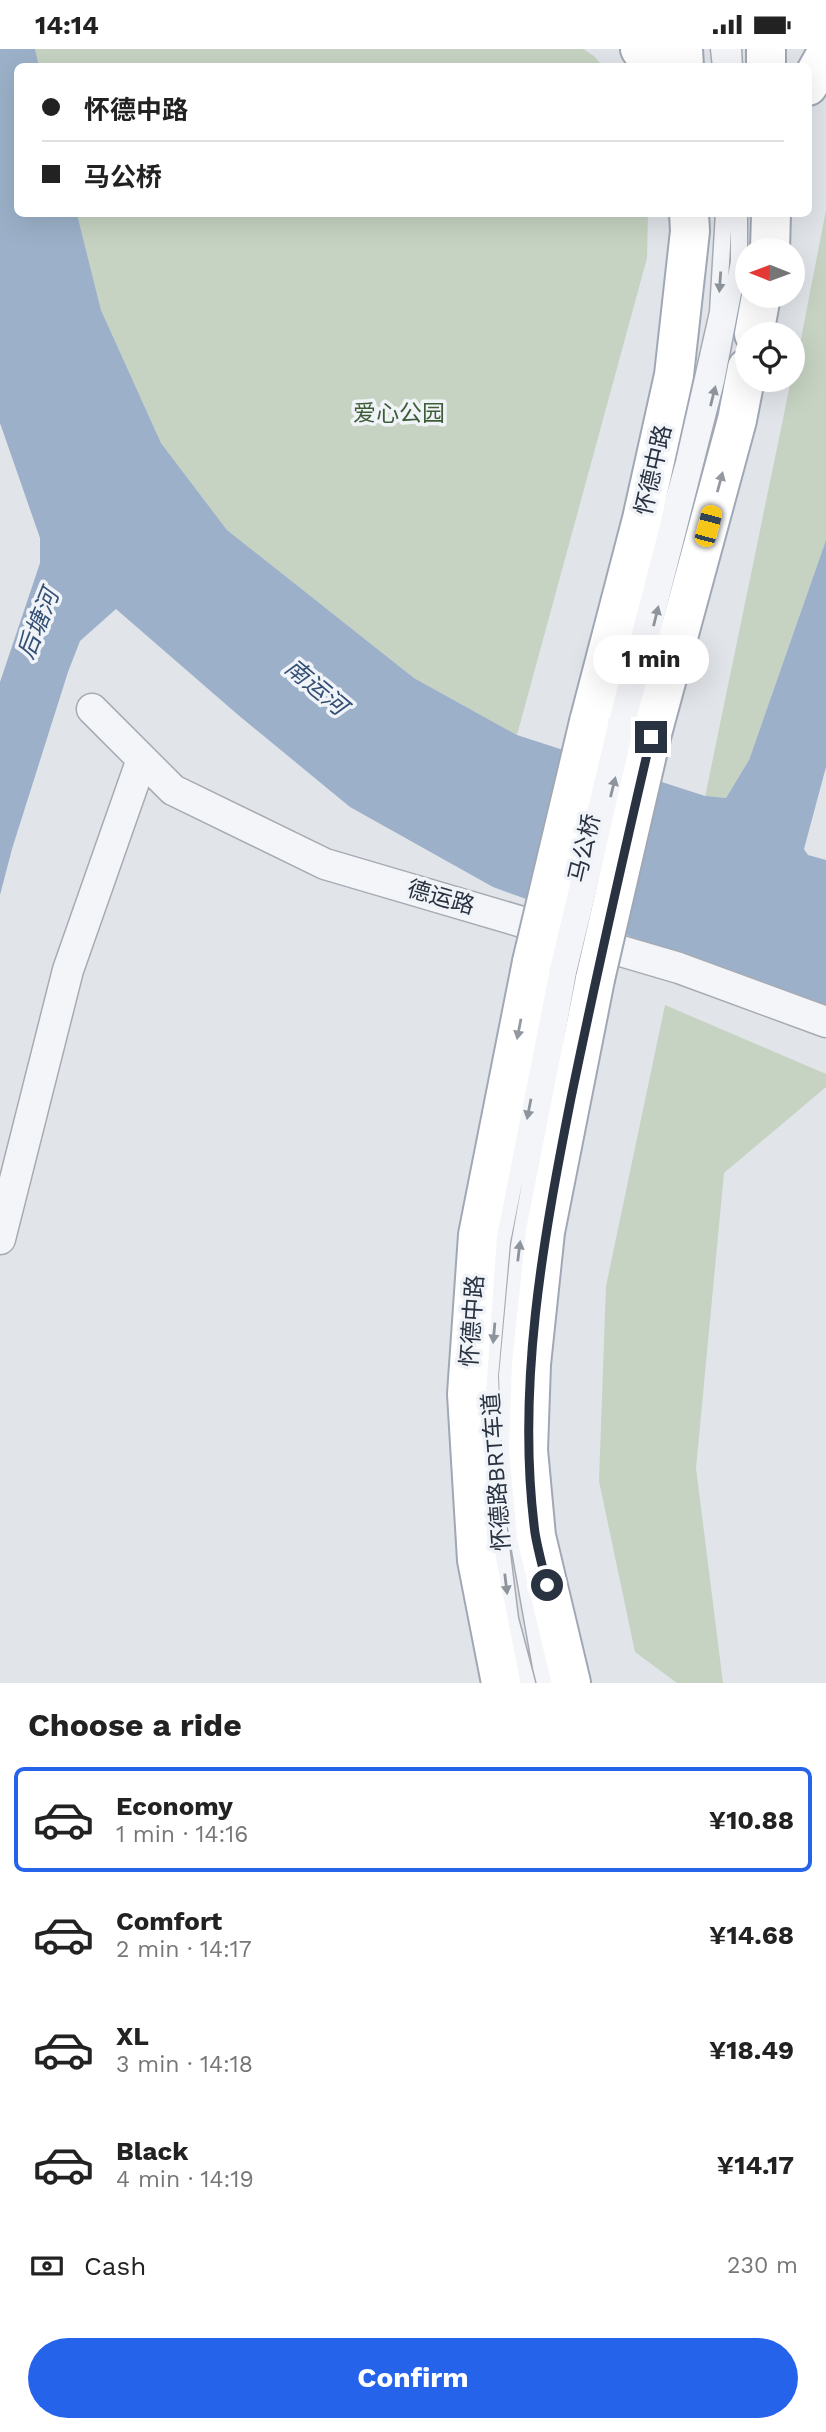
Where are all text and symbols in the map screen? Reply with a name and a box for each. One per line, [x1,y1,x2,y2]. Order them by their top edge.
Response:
text: 14:14 [35,10,99,40]
text: 怀德中路 [84,95,188,125]
text: 马公桥 [84,162,162,192]
north arrow [735,238,805,308]
map controls [735,238,805,392]
one-way arrow [714,271,725,293]
button: locate [735,322,805,392]
one-way arrow [708,385,719,407]
park label: 爱心公园 [353,400,445,427]
street label: 怀德中路 [630,422,677,518]
one-way arrow [715,471,726,493]
car [693,503,724,549]
water label: 后塘河 [12,582,66,663]
one-way arrow [651,605,662,627]
callout: 1 min [593,635,709,685]
text: 1 min [621,646,681,673]
water label: 南运河 [279,653,356,723]
route end [635,721,667,753]
one-way arrow [608,775,619,797]
street label: 马公桥 [564,811,605,885]
street label: 德运路 [404,875,478,920]
one-way arrow [513,1018,524,1040]
one-way arrow [523,1098,534,1120]
one-way arrow [514,1240,525,1262]
street label: 怀德中路 [456,1274,489,1368]
one-way arrow [488,1322,499,1344]
street label: 怀德路BRT车道 [477,1392,516,1552]
route start [531,1569,563,1601]
one-way arrow [500,1573,511,1595]
text: Choose a ride [28,1706,242,1744]
icon: car [32,1788,95,1851]
text: Economy [116,1791,233,1821]
text: ¥10.88 [709,1805,794,1835]
text: 1 min · 14:16 [116,1821,248,1848]
icon: car [32,1903,95,1966]
text: Comfort [116,1906,222,1936]
text: ¥14.68 [709,1920,794,1950]
text: 2 min · 14:17 [116,1936,252,1963]
icon: car [32,2018,95,2081]
text: XL [116,2021,149,2051]
text: ¥18.49 [709,2035,794,2065]
text: 3 min · 14:18 [116,2051,253,2078]
icon: car [32,2133,95,2196]
text: Black [116,2136,188,2166]
text: ¥14.17 [717,2150,794,2180]
text: 4 min · 14:19 [116,2166,254,2193]
icon: cash [28,2247,66,2285]
text: Cash [84,2251,146,2281]
text: 230 m [727,2252,798,2279]
button: Confirm [28,2338,798,2418]

